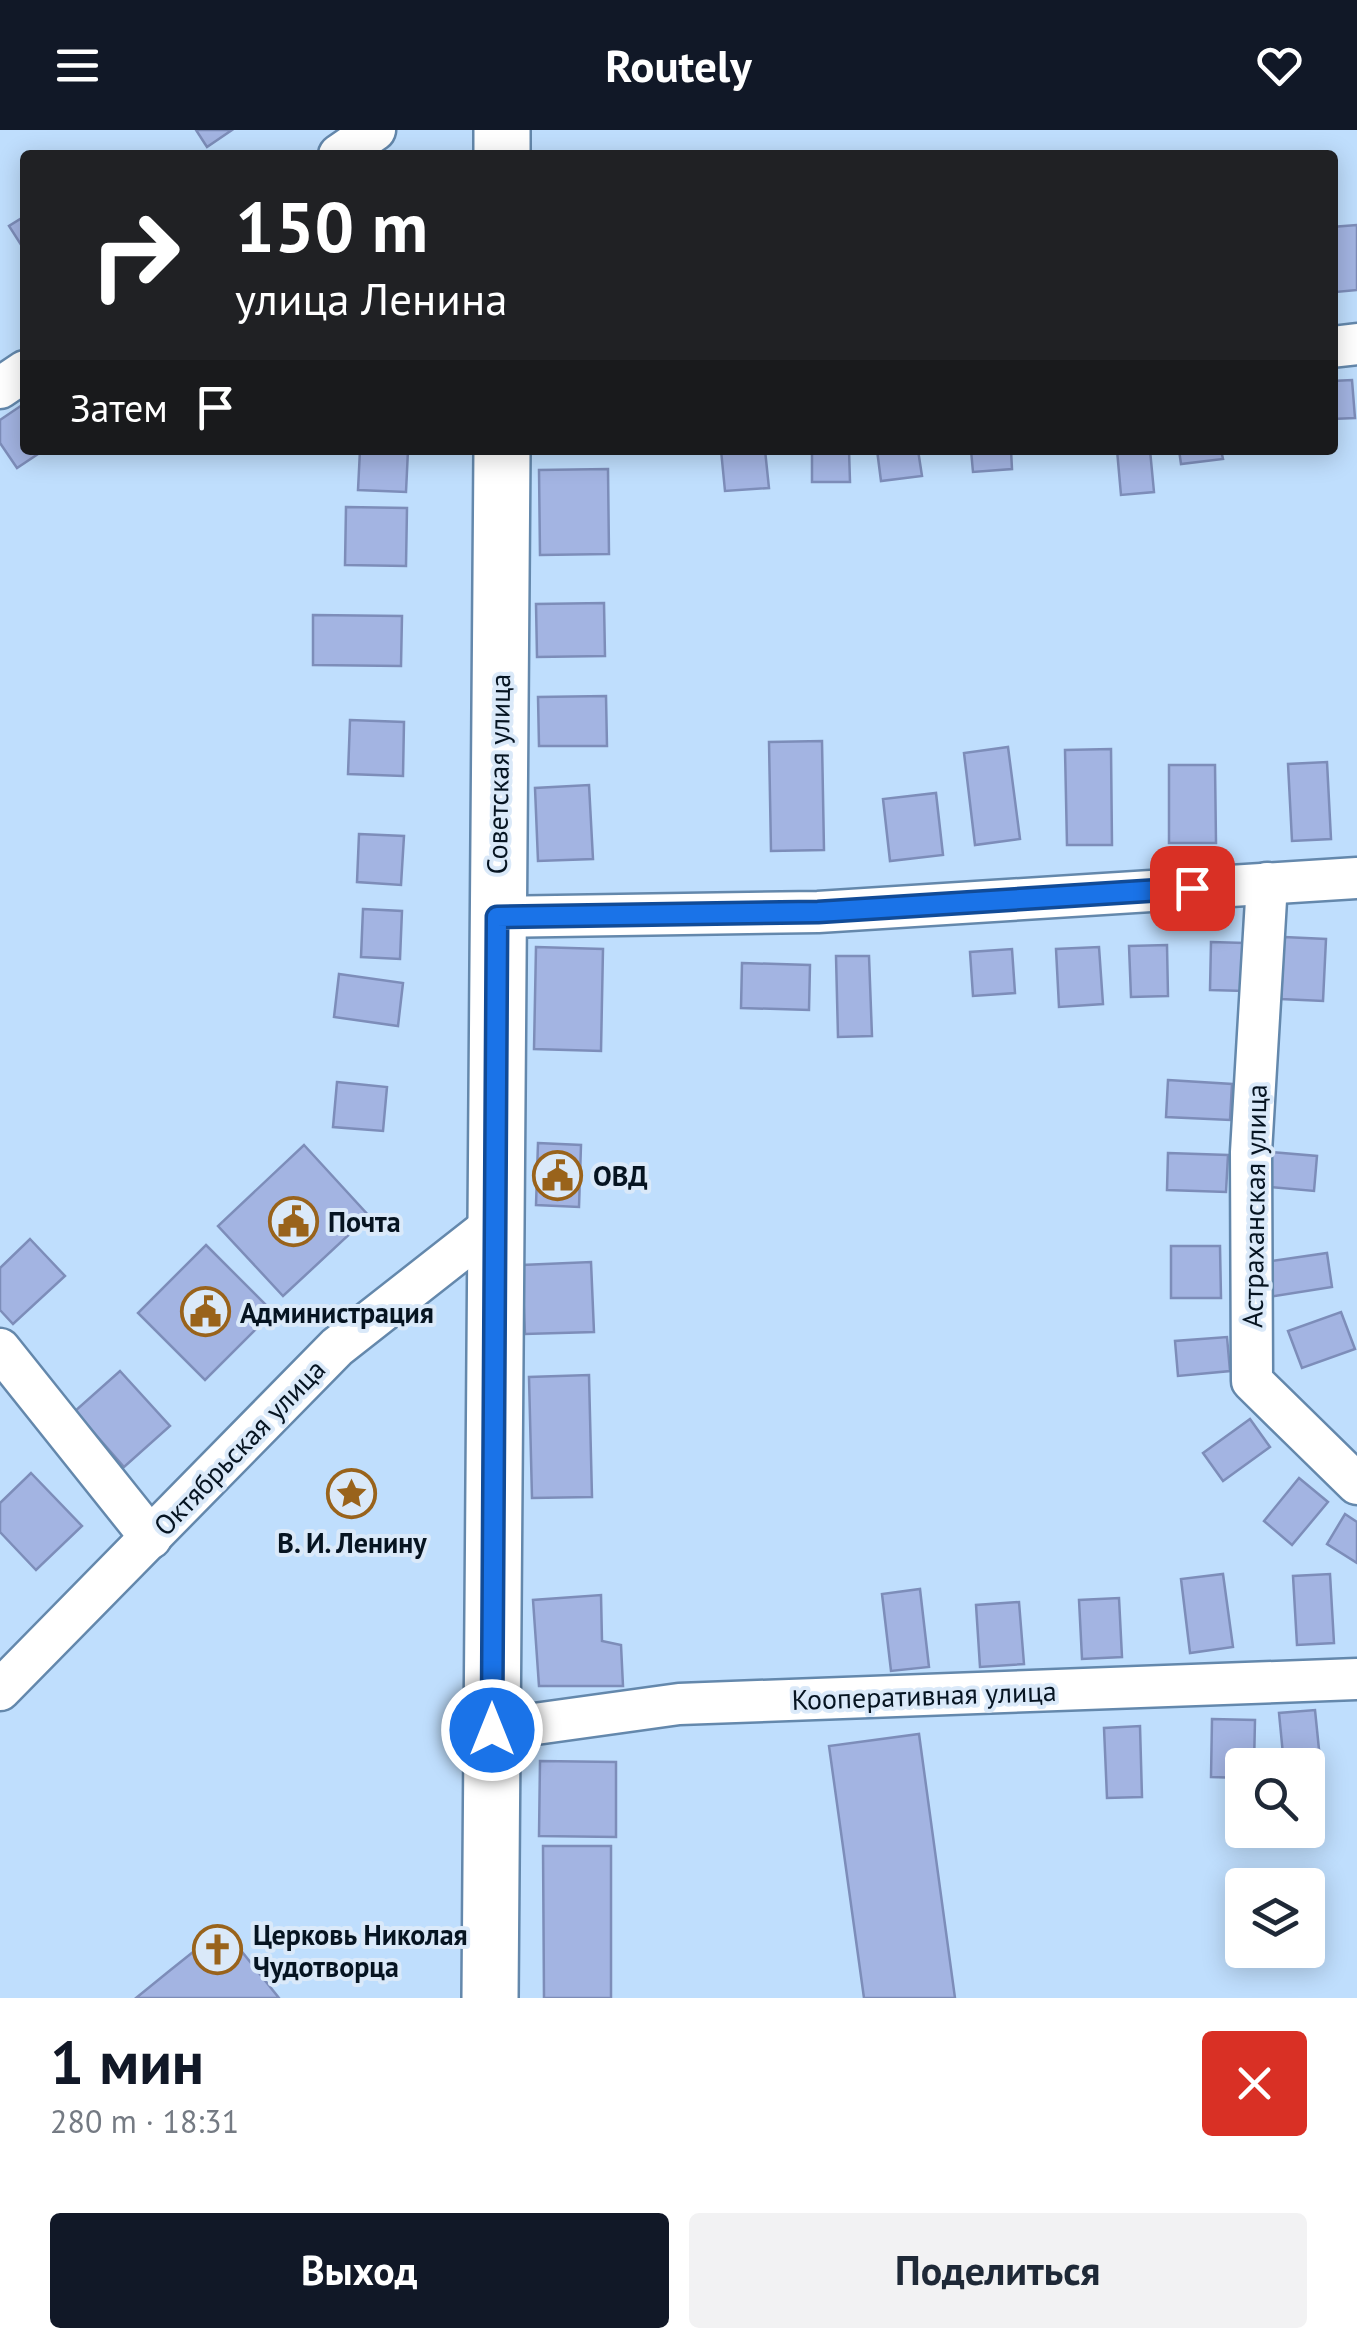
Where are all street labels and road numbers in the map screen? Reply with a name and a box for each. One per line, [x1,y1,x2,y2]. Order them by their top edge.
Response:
street label: Советская улица [478,673,518,875]
street label: Астраханская улица [1233,1084,1275,1328]
street label: Октябрьская улица [145,1351,333,1543]
street label: Кооперативная улица [791,1672,1057,1718]

